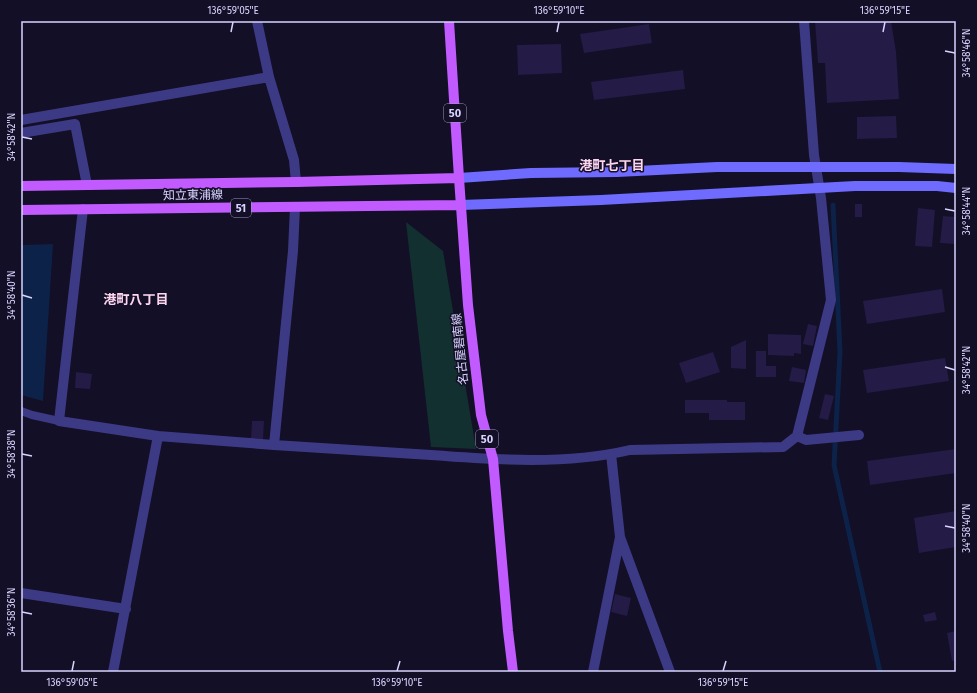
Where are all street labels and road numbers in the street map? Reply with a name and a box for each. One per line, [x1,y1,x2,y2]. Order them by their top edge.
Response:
road number: 50 [444,104,466,122]
street label: 知立東浦線 [163,187,223,203]
road number: 51 [231,199,251,217]
street label: 名古屋碧南線 [449,312,471,386]
road number: 50 [476,430,498,448]

